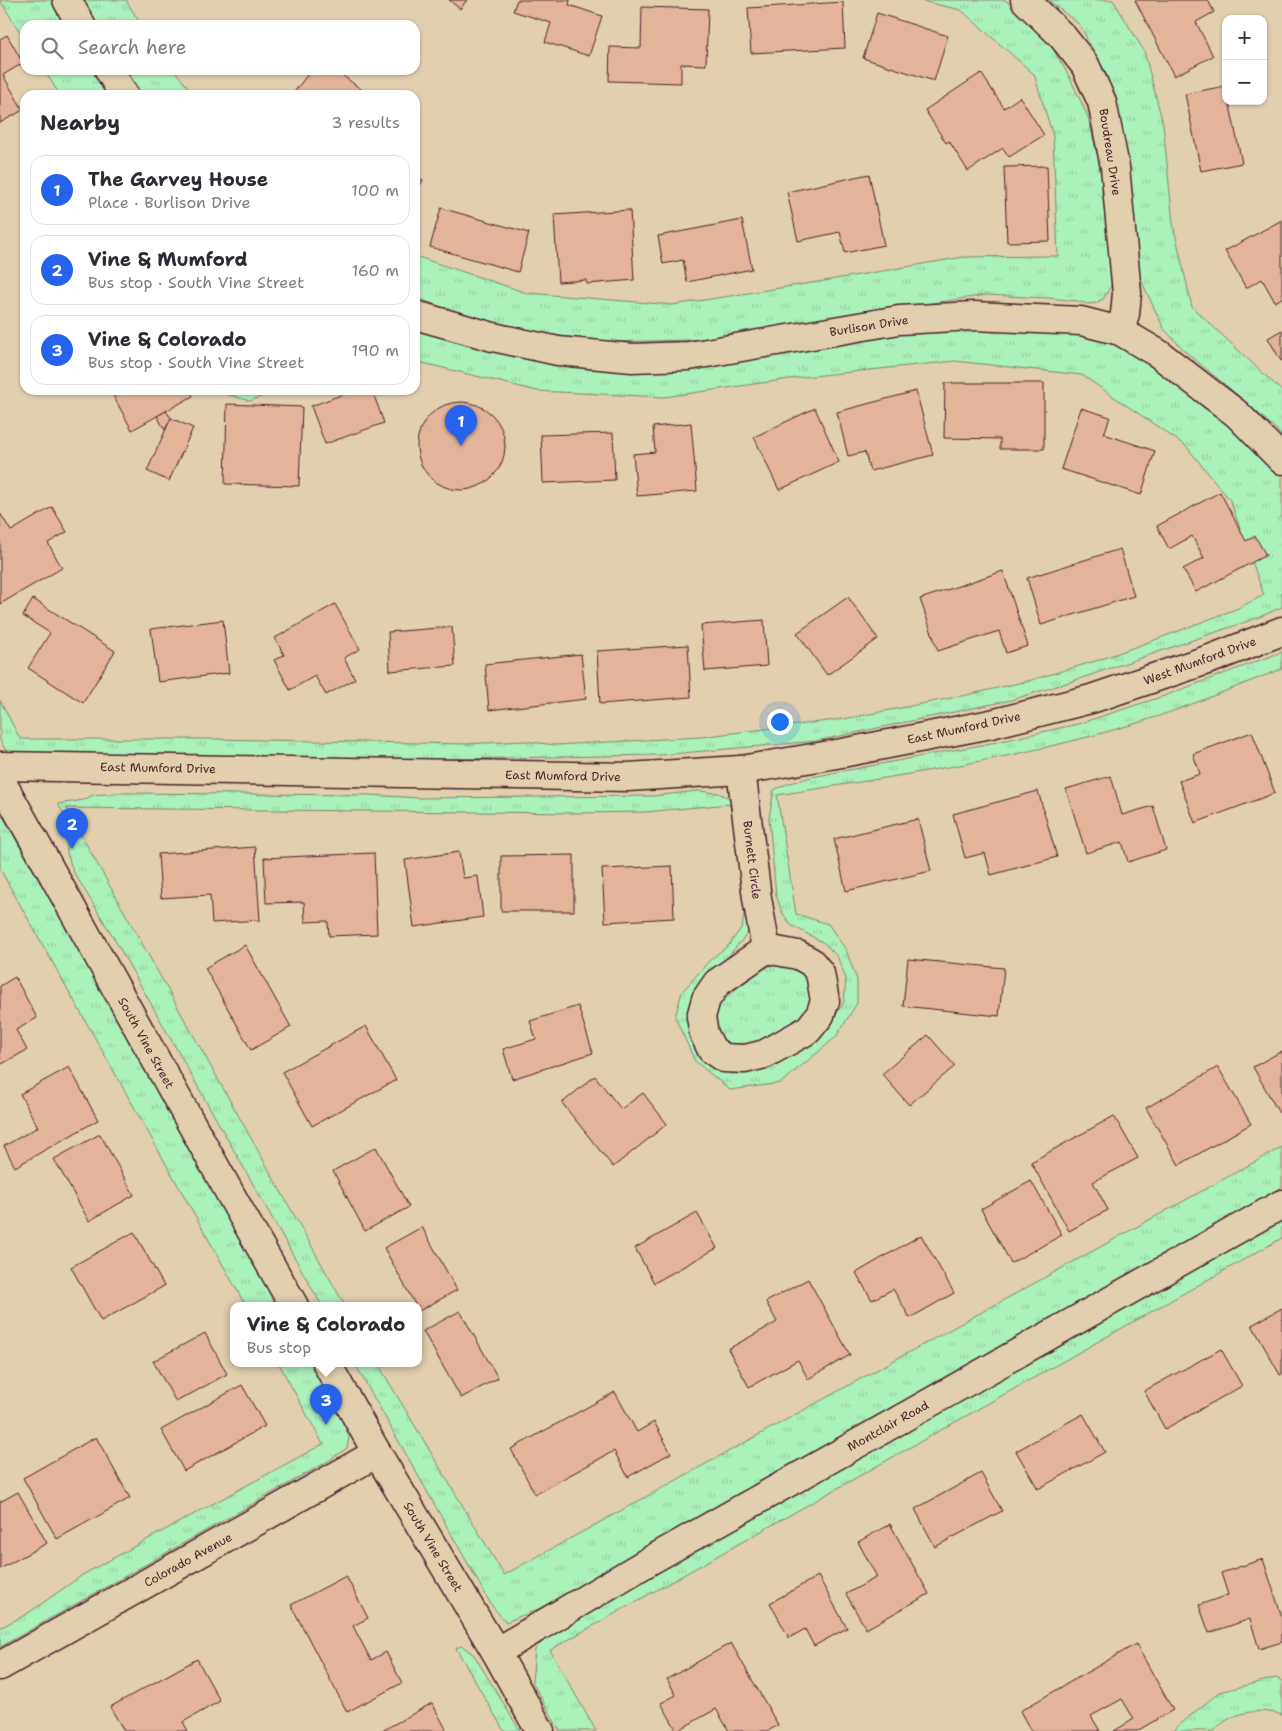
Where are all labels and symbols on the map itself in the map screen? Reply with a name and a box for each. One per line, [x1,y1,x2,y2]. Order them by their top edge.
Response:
street label: Boudreau Drive [1095,107,1125,197]
street label: Burlison Drive [828,312,910,340]
pin: 1 [445,405,477,446]
street label: West Mumford Drive [1141,633,1259,689]
street label: East Mumford Drive [906,708,1022,748]
your location [767,709,793,735]
street label: East Mumford Drive [100,759,216,777]
street label: East Mumford Drive [505,767,621,785]
pin: 2 [56,808,88,849]
street label: Burnett Circle [739,820,765,900]
street label: South Vine Street [114,994,178,1092]
pin: 3 [310,1384,342,1425]
street label: Montclair Road [844,1397,932,1455]
street label: South Vine Street [400,1499,466,1595]
street label: Colorado Avenue [141,1529,235,1591]

